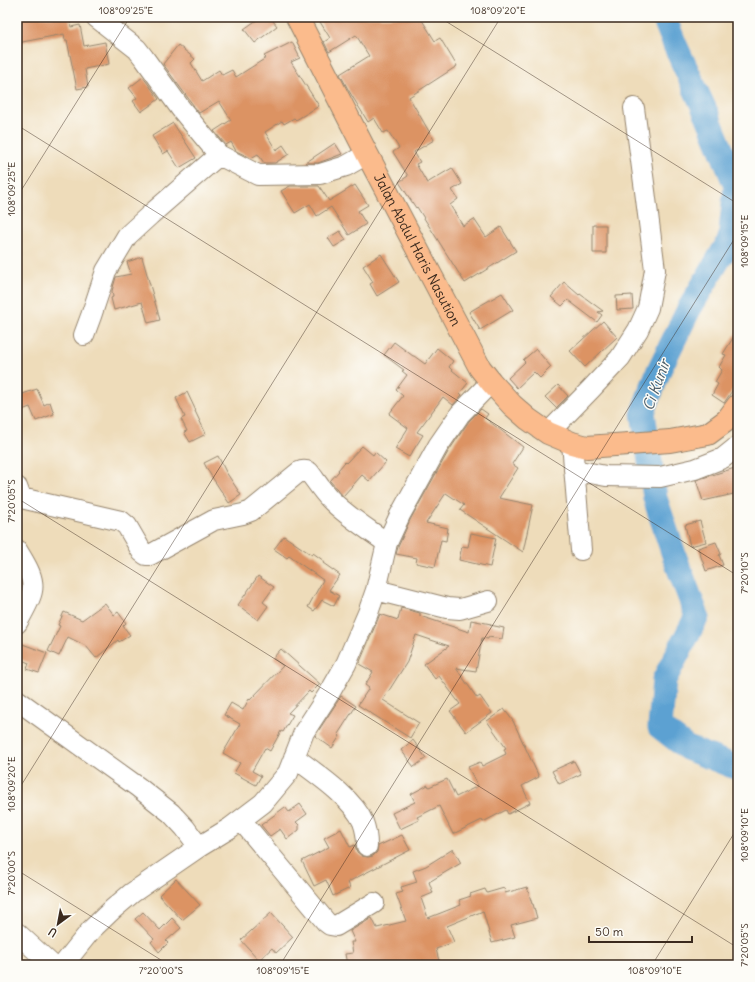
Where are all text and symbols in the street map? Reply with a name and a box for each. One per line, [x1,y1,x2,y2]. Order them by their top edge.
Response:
text: 108°09'25"E [99,4,153,17]
text: 108°09'20"E [470,4,526,17]
text: 108°09'25"E [5,162,18,216]
street label: Jalan Abdul Haris Nasution [370,170,465,329]
text: 108°09'15"E [738,214,751,267]
water label: Ci Kunir [638,355,675,413]
text: 7°20'05"S [5,479,18,523]
text: 7°20'10"S [738,552,751,594]
text: 108°09'20"E [5,756,18,812]
text: 108°09'10"E [738,808,751,862]
text: 7°20'00"S [5,850,18,895]
north arrow [38,904,78,944]
scale bar [589,918,692,944]
text: 7°20'05"S [738,923,751,967]
text: 50 m [595,924,624,939]
text: U [46,925,60,940]
text: 7°20'00"S [139,964,184,977]
text: 108°09'15"E [257,964,310,977]
text: 108°09'10"E [628,964,682,977]

